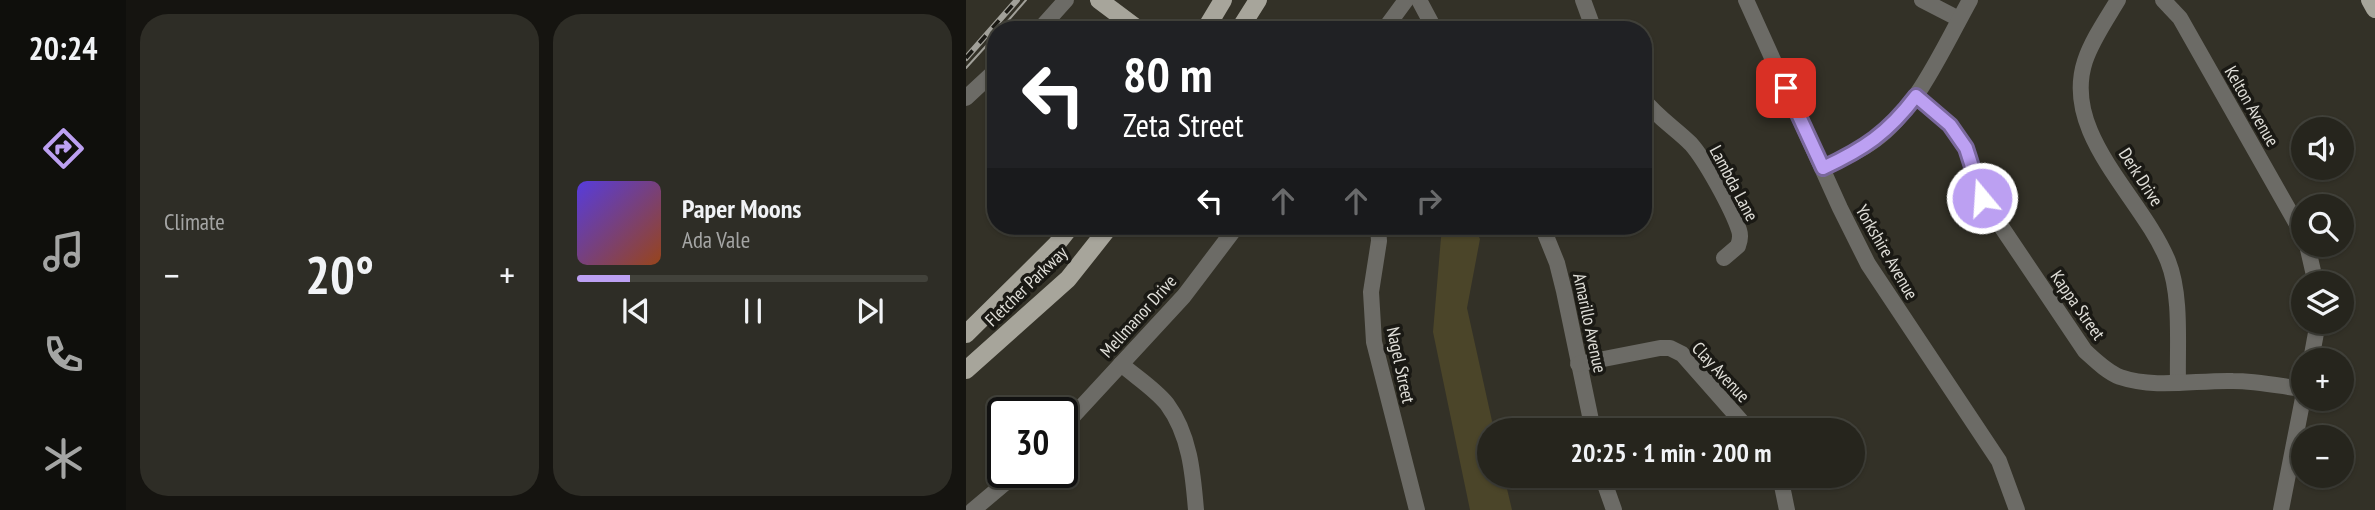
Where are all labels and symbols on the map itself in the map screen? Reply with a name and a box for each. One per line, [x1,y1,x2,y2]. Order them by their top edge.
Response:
pin [1756,58,1816,118]
street label: Kelton Avenue [2220,62,2284,150]
street label: Lambda Lane [1704,141,1764,225]
street label: Derk Drive [2114,144,2168,210]
position arrow [1945,161,2019,235]
street label: Yorkshire Avenue [1851,200,1923,304]
street label: Fletcher Parkway [980,241,1072,331]
street label: Kappa Street [2046,266,2110,344]
street label: Mellmanor Drive [1095,270,1181,362]
street label: Amarillo Avenue [1568,271,1612,375]
street label: Nagel Street [1382,325,1420,405]
street label: Clay Avenue [1687,337,1755,407]
speed limit sign: 30 [987,397,1078,488]

